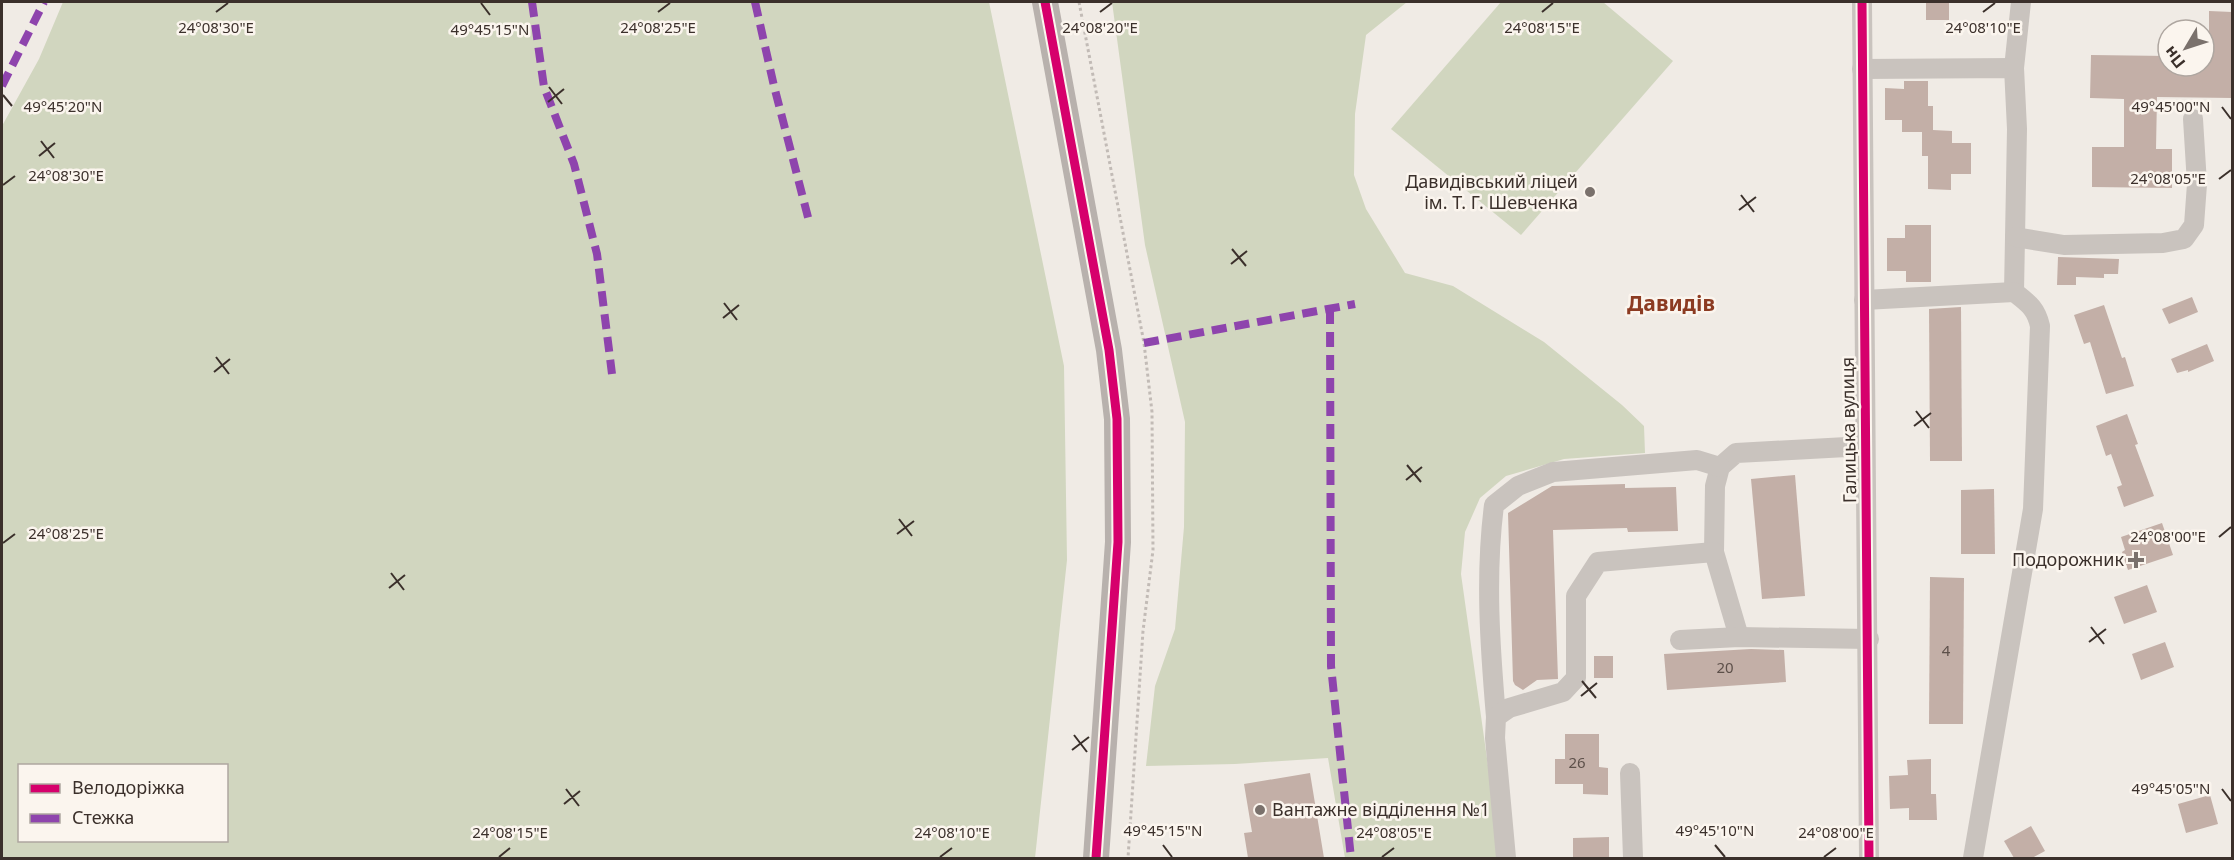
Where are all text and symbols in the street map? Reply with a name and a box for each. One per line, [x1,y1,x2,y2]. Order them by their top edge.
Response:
text: 24°08'30"E [178,17,254,37]
text: 24°08'25"E [620,17,696,37]
text: 24°08'20"E [1062,17,1138,37]
text: 24°08'15"E [1504,17,1580,37]
text: 24°08'10"E [1945,17,2021,37]
north arrow [2156,18,2216,78]
text: 49°45'15"N [451,19,529,39]
text: Пн [2159,42,2190,73]
text: 49°45'20"N [24,96,102,116]
text: 49°45'00"N [2132,96,2210,116]
text: 24°08'30"E [28,165,104,185]
text: 24°08'05"E [2130,168,2206,188]
place label: Давидівський ліцей ім. Т. Г. Шевченка [1405,169,1578,214]
marker: Давидівський ліцей ім. Т. Г. Шевченка [1583,185,1597,199]
district label: Давидів [1627,289,1715,317]
street label: Галицька вулиця [1835,357,1861,503]
text: 24°08'25"E [28,523,104,543]
text: 24°08'00"E [2130,526,2206,546]
place label: Подорожник [2012,547,2124,571]
marker: Подорожник [2129,553,2143,567]
house number: 4 [1942,640,1951,660]
house number: 20 [1716,657,1734,677]
house number: 26 [1568,752,1586,772]
legend [18,764,228,842]
text: Велодоріжка [72,775,185,799]
text: 49°45'05"N [2132,778,2210,798]
place label: Вантажне відділення №1 [1272,797,1490,821]
marker: Вантажне відділення №1 [1253,803,1267,817]
text: Стежка [72,805,134,829]
text: 49°45'15"N [1124,820,1202,840]
text: 49°45'10"N [1676,820,1754,840]
text: 24°08'15"E [472,822,548,842]
text: 24°08'10"E [914,822,990,842]
text: 24°08'05"E [1356,822,1432,842]
text: 24°08'00"E [1798,822,1874,842]

